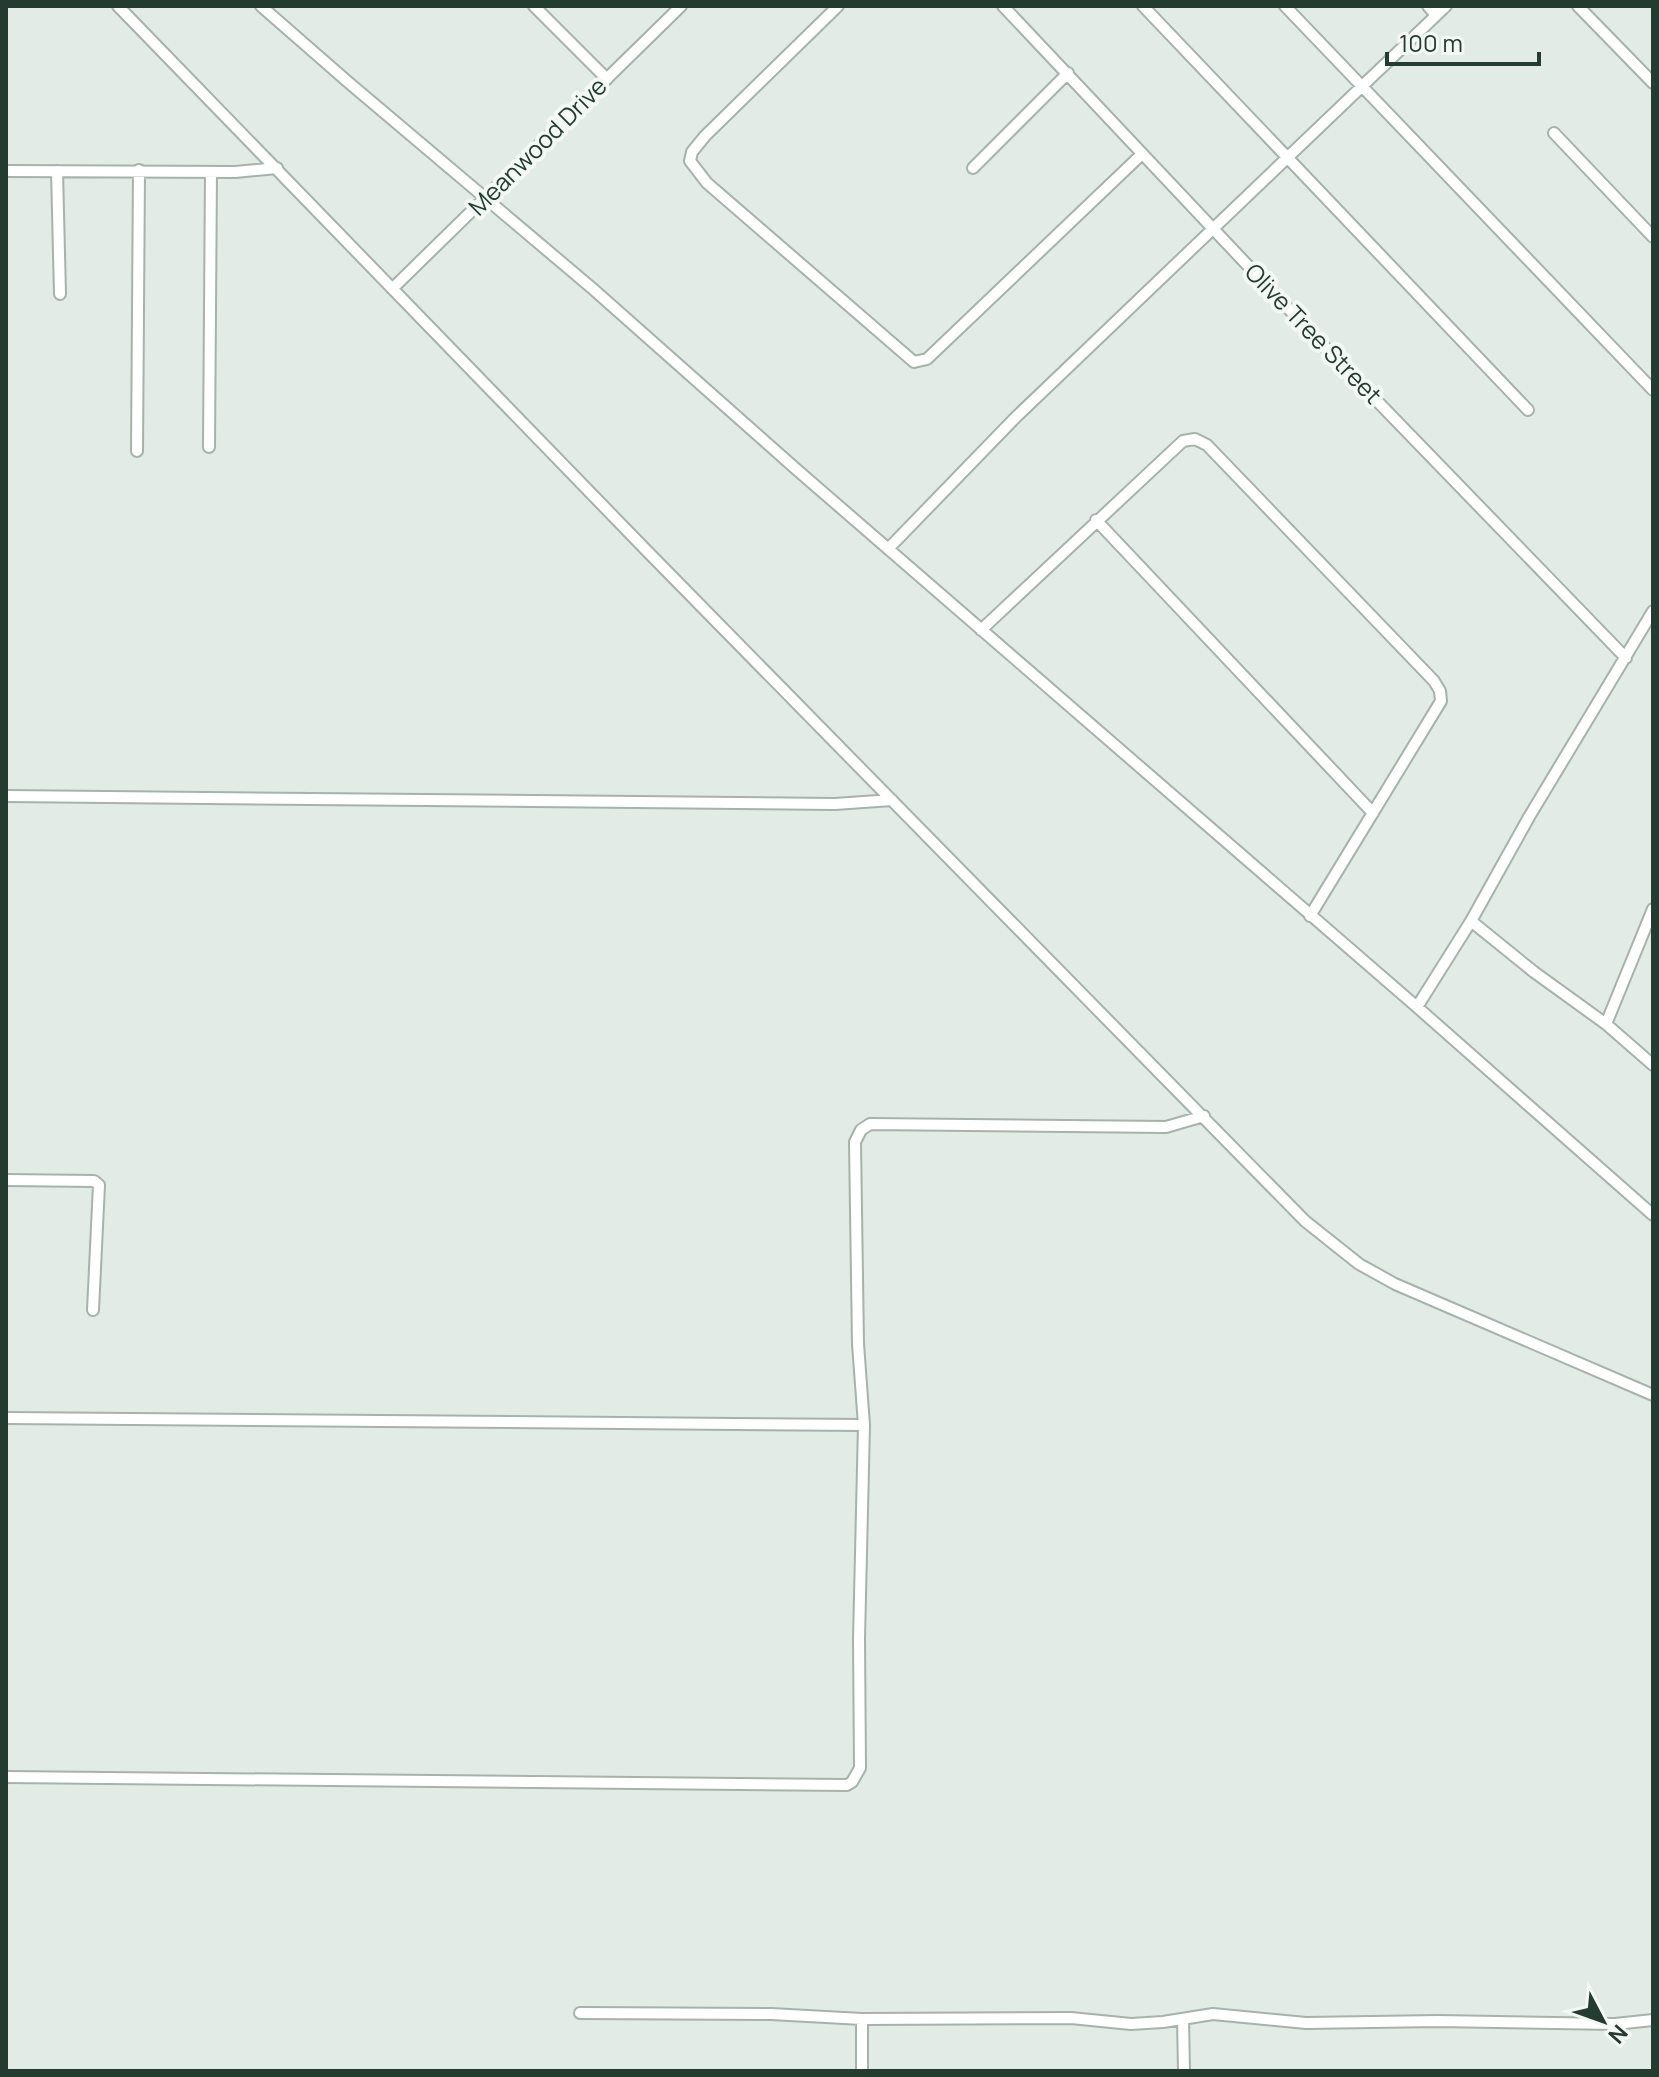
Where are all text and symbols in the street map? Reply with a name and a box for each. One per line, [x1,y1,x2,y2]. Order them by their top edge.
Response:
scale bar [1387,16,1539,66]
text: 100 m [1399,26,1463,59]
street label: Meanwood Drive [461,70,613,222]
street label: Olive Tree Street [1238,255,1390,411]
north arrow [1563,1981,1643,2061]
text: N [1602,2018,1635,2050]

